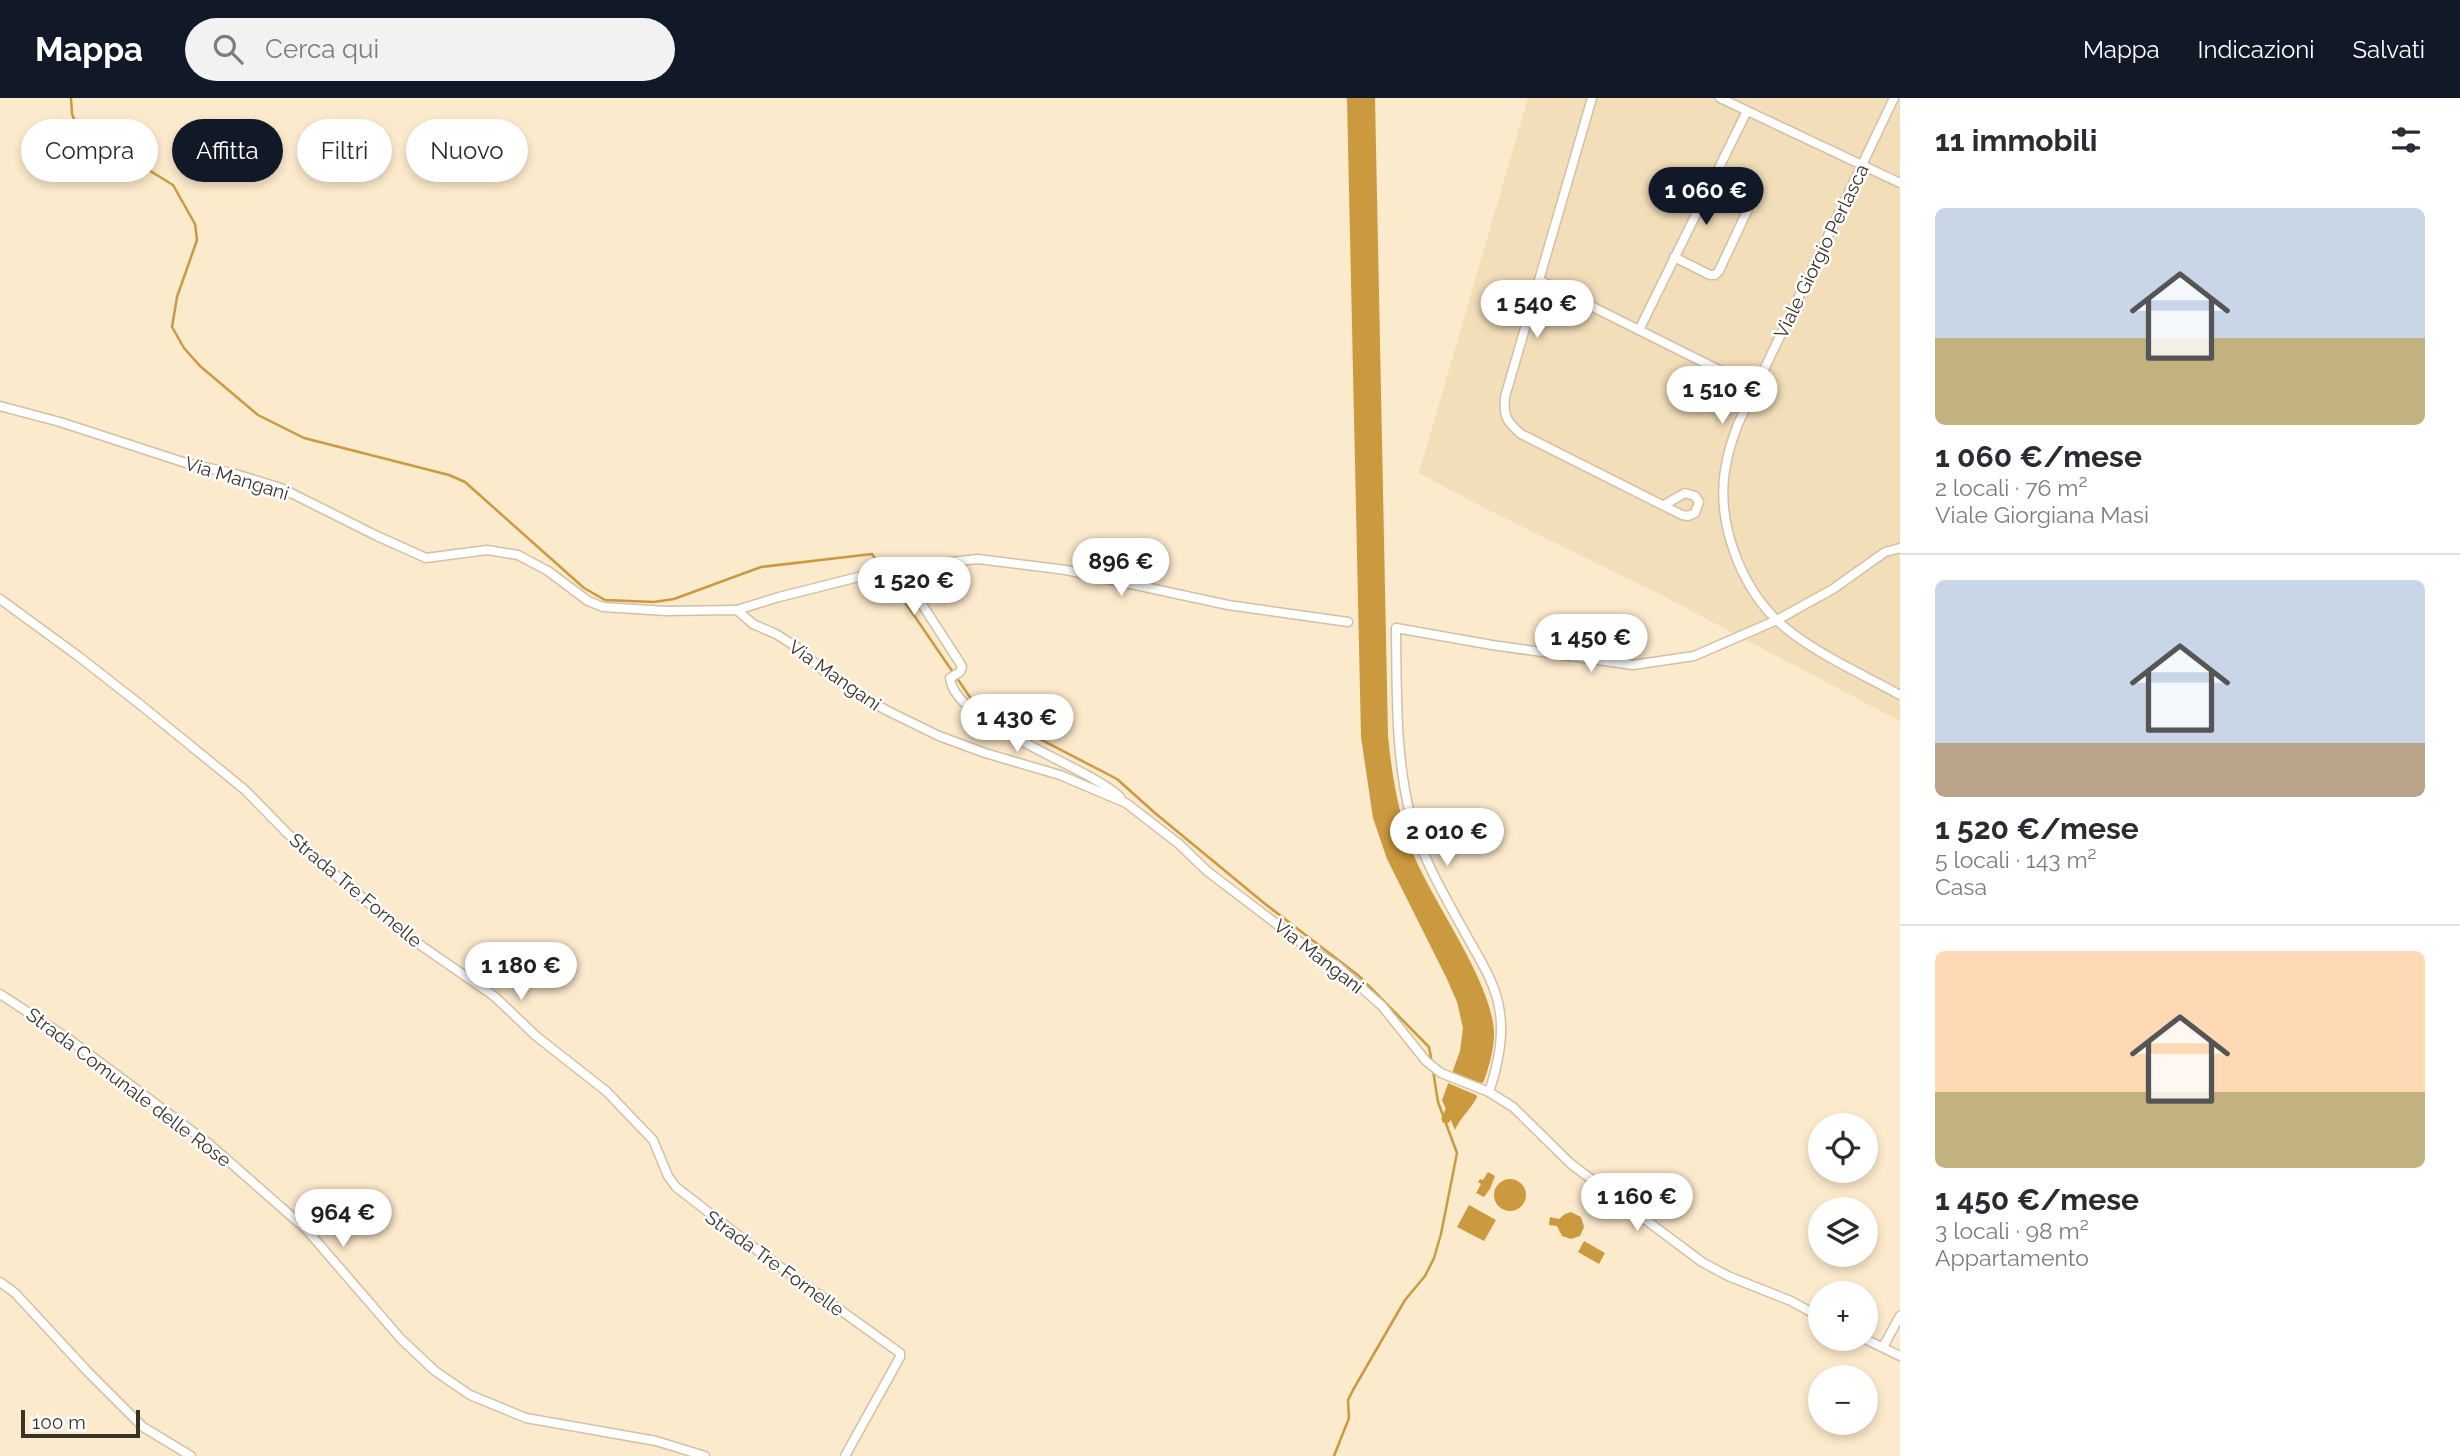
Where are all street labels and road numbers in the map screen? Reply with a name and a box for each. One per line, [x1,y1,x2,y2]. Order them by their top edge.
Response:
street label: Viale Giorgio Perlasca [1769,160,1873,342]
street label: Via Mangani [182,452,292,504]
street label: Via Mangani [785,635,885,715]
street label: Strada Tre Fornelle [285,828,427,952]
street label: Via Mangani [1270,914,1368,998]
street label: Strada Comunale delle Rose [22,1003,236,1171]
street label: Strada Tre Fornelle [702,1205,848,1321]

